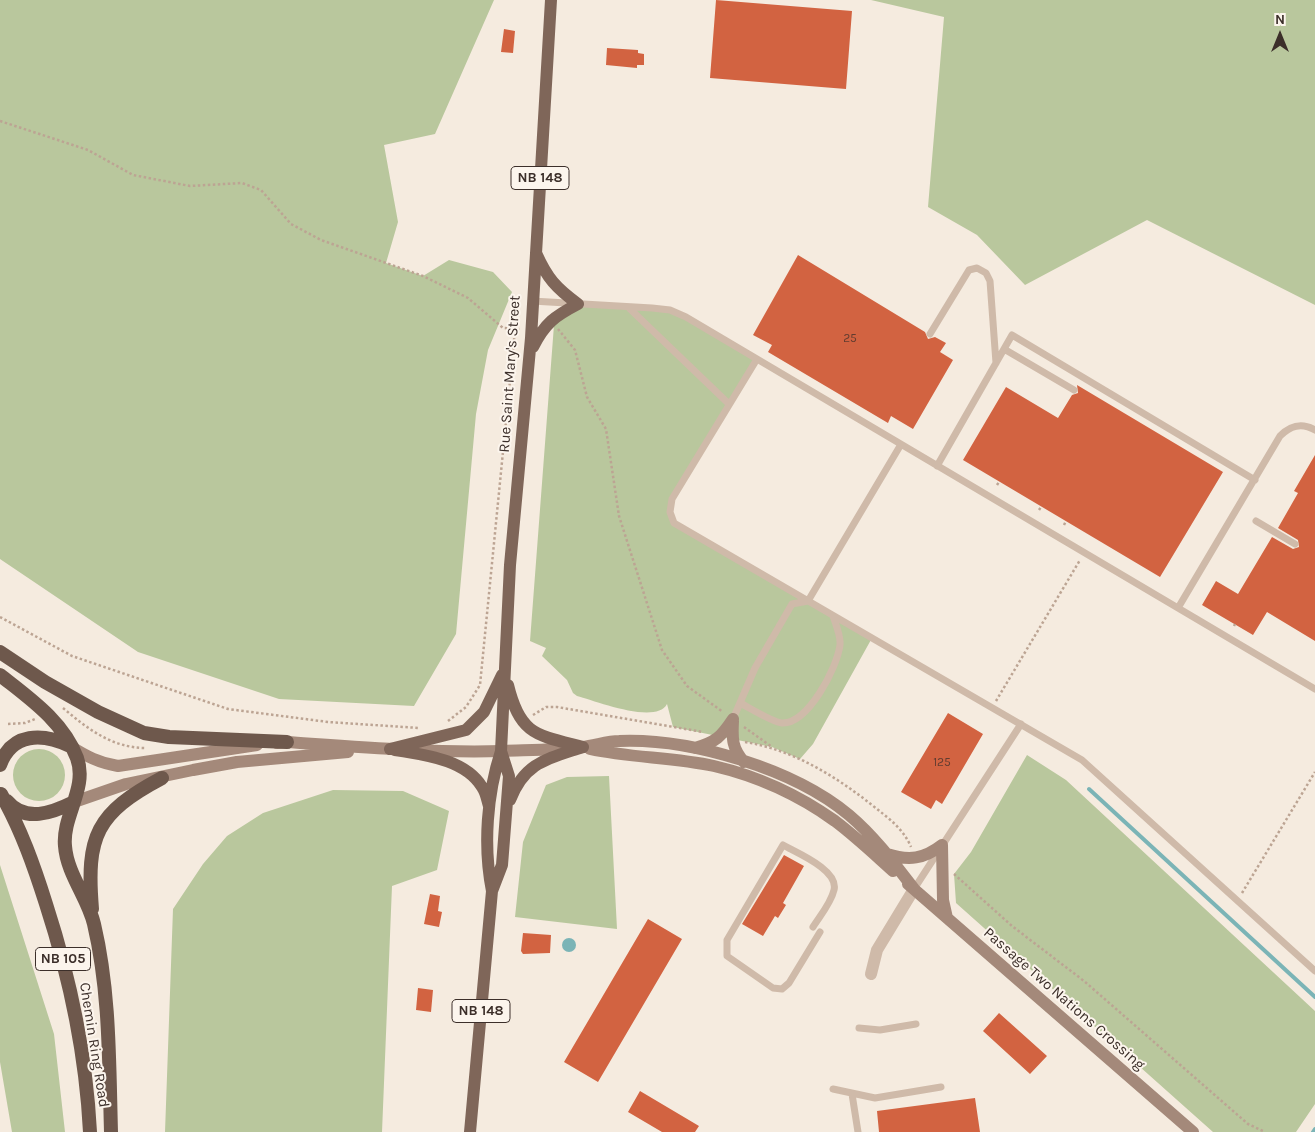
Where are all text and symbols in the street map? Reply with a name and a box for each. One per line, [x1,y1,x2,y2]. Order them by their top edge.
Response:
north arrow [1255,10,1305,60]
text: N [1275,11,1285,28]
road number: NB 148 [511,167,569,190]
street label: Rue Saint Mary's Street [496,295,524,453]
house number: 25 [843,332,857,346]
house number: 125 [933,756,951,770]
street label: Passage Two Nations Crossing [980,924,1148,1074]
road number: NB 105 [36,948,90,971]
street label: Chemin Ring Road [75,981,113,1109]
road number: NB 148 [452,999,510,1022]

